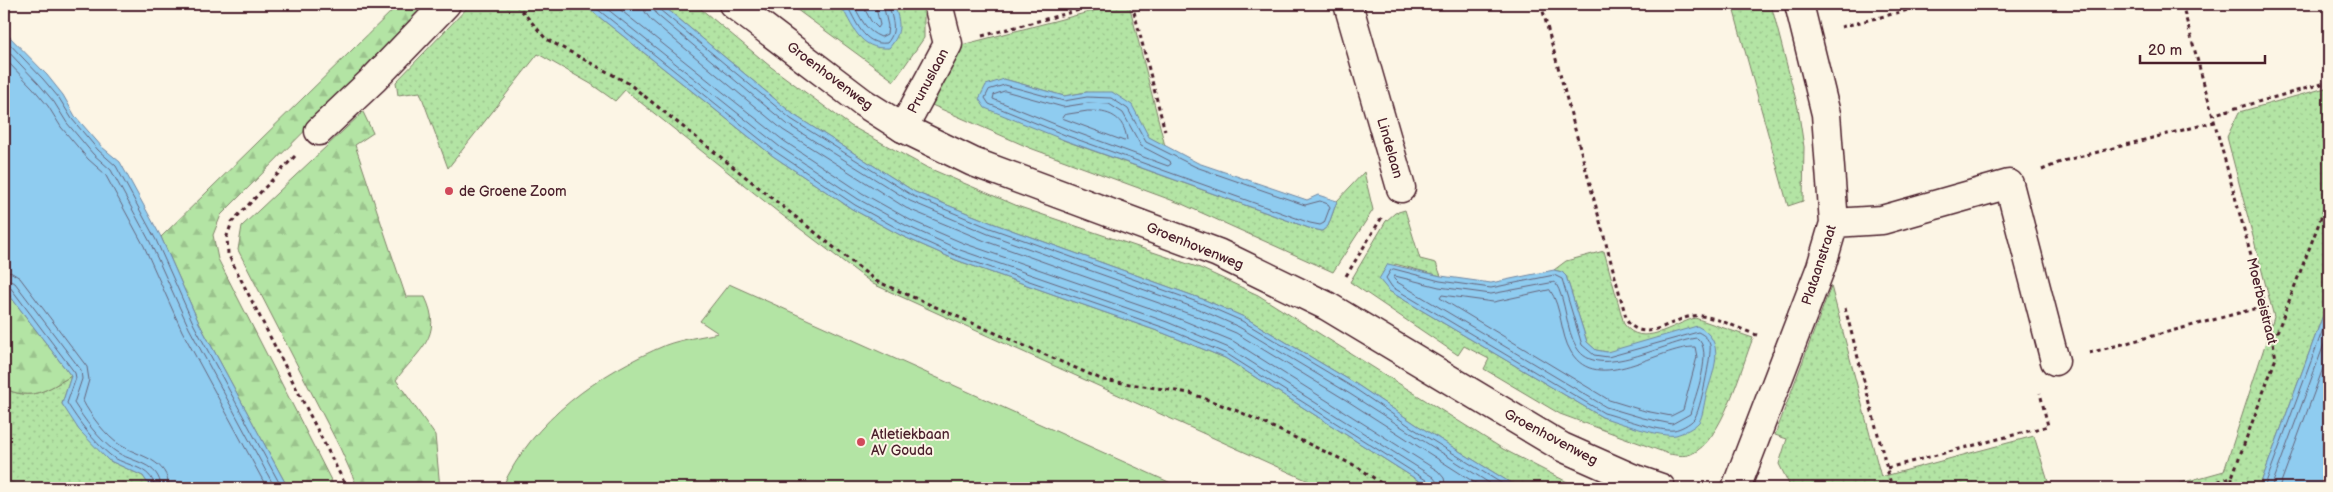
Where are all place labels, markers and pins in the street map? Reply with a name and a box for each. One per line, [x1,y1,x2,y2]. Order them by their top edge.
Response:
place label: de Groene Zoom [459,183,567,200]
marker: de Groene Zoom [443,185,455,197]
place label: Atletiekbaan AV Gouda [871,426,950,459]
marker: Atletiekbaan AV Gouda [855,436,867,448]

